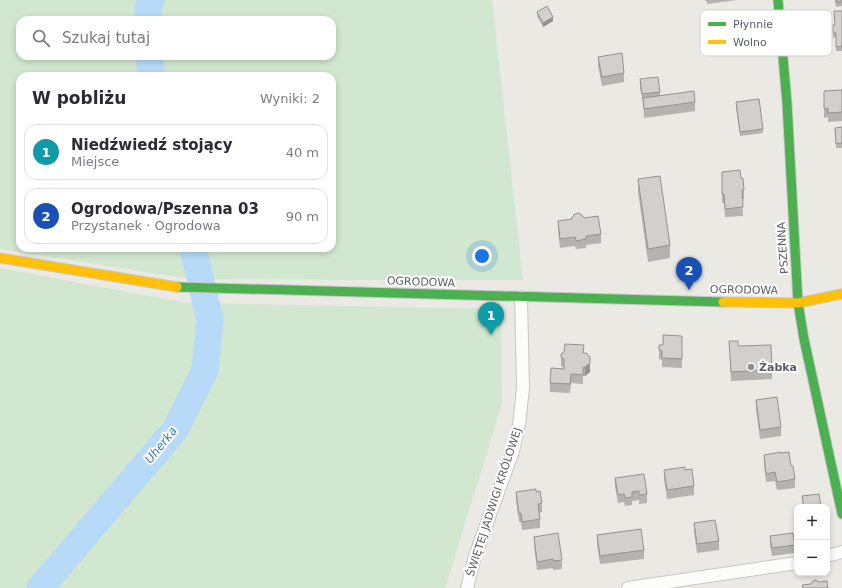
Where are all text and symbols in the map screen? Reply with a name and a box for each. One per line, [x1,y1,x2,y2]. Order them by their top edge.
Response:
legend [700,10,832,56]
search box [16,16,336,60]
text: Płynnie [733,18,773,31]
icon: search [30,27,52,49]
text: Szukaj tutaj [62,29,150,47]
text: Wolno [733,36,767,49]
text: W pobliżu [32,88,126,108]
text: Wyniki: 2 [260,91,320,106]
text: Niedźwiedź stojący [71,136,233,154]
text: 1 [41,145,51,160]
text: 40 m [286,145,319,160]
text: Miejsce [71,154,119,169]
text: Ogrodowa/Pszenna 03 [71,200,259,218]
text: 2 [41,209,51,224]
text: 90 m [286,209,319,224]
text: Przystanek · Ogrodowa [71,218,221,233]
street label: PSZENNA [775,221,791,274]
your location [472,246,492,266]
pin: 2 [676,257,702,290]
street label: OGRODOWA [387,274,456,290]
street label: OGRODOWA [710,283,779,297]
pin: 1 [478,302,504,335]
place label: Żabka [759,360,797,374]
marker: Żabka [746,362,756,372]
water label: Uherka [142,424,180,466]
street label: ŚWIĘTEJ JADWIGI KRÓLOWEJ [464,426,524,578]
map controls [794,504,830,576]
button: + [794,504,830,540]
button: − [794,540,830,576]

